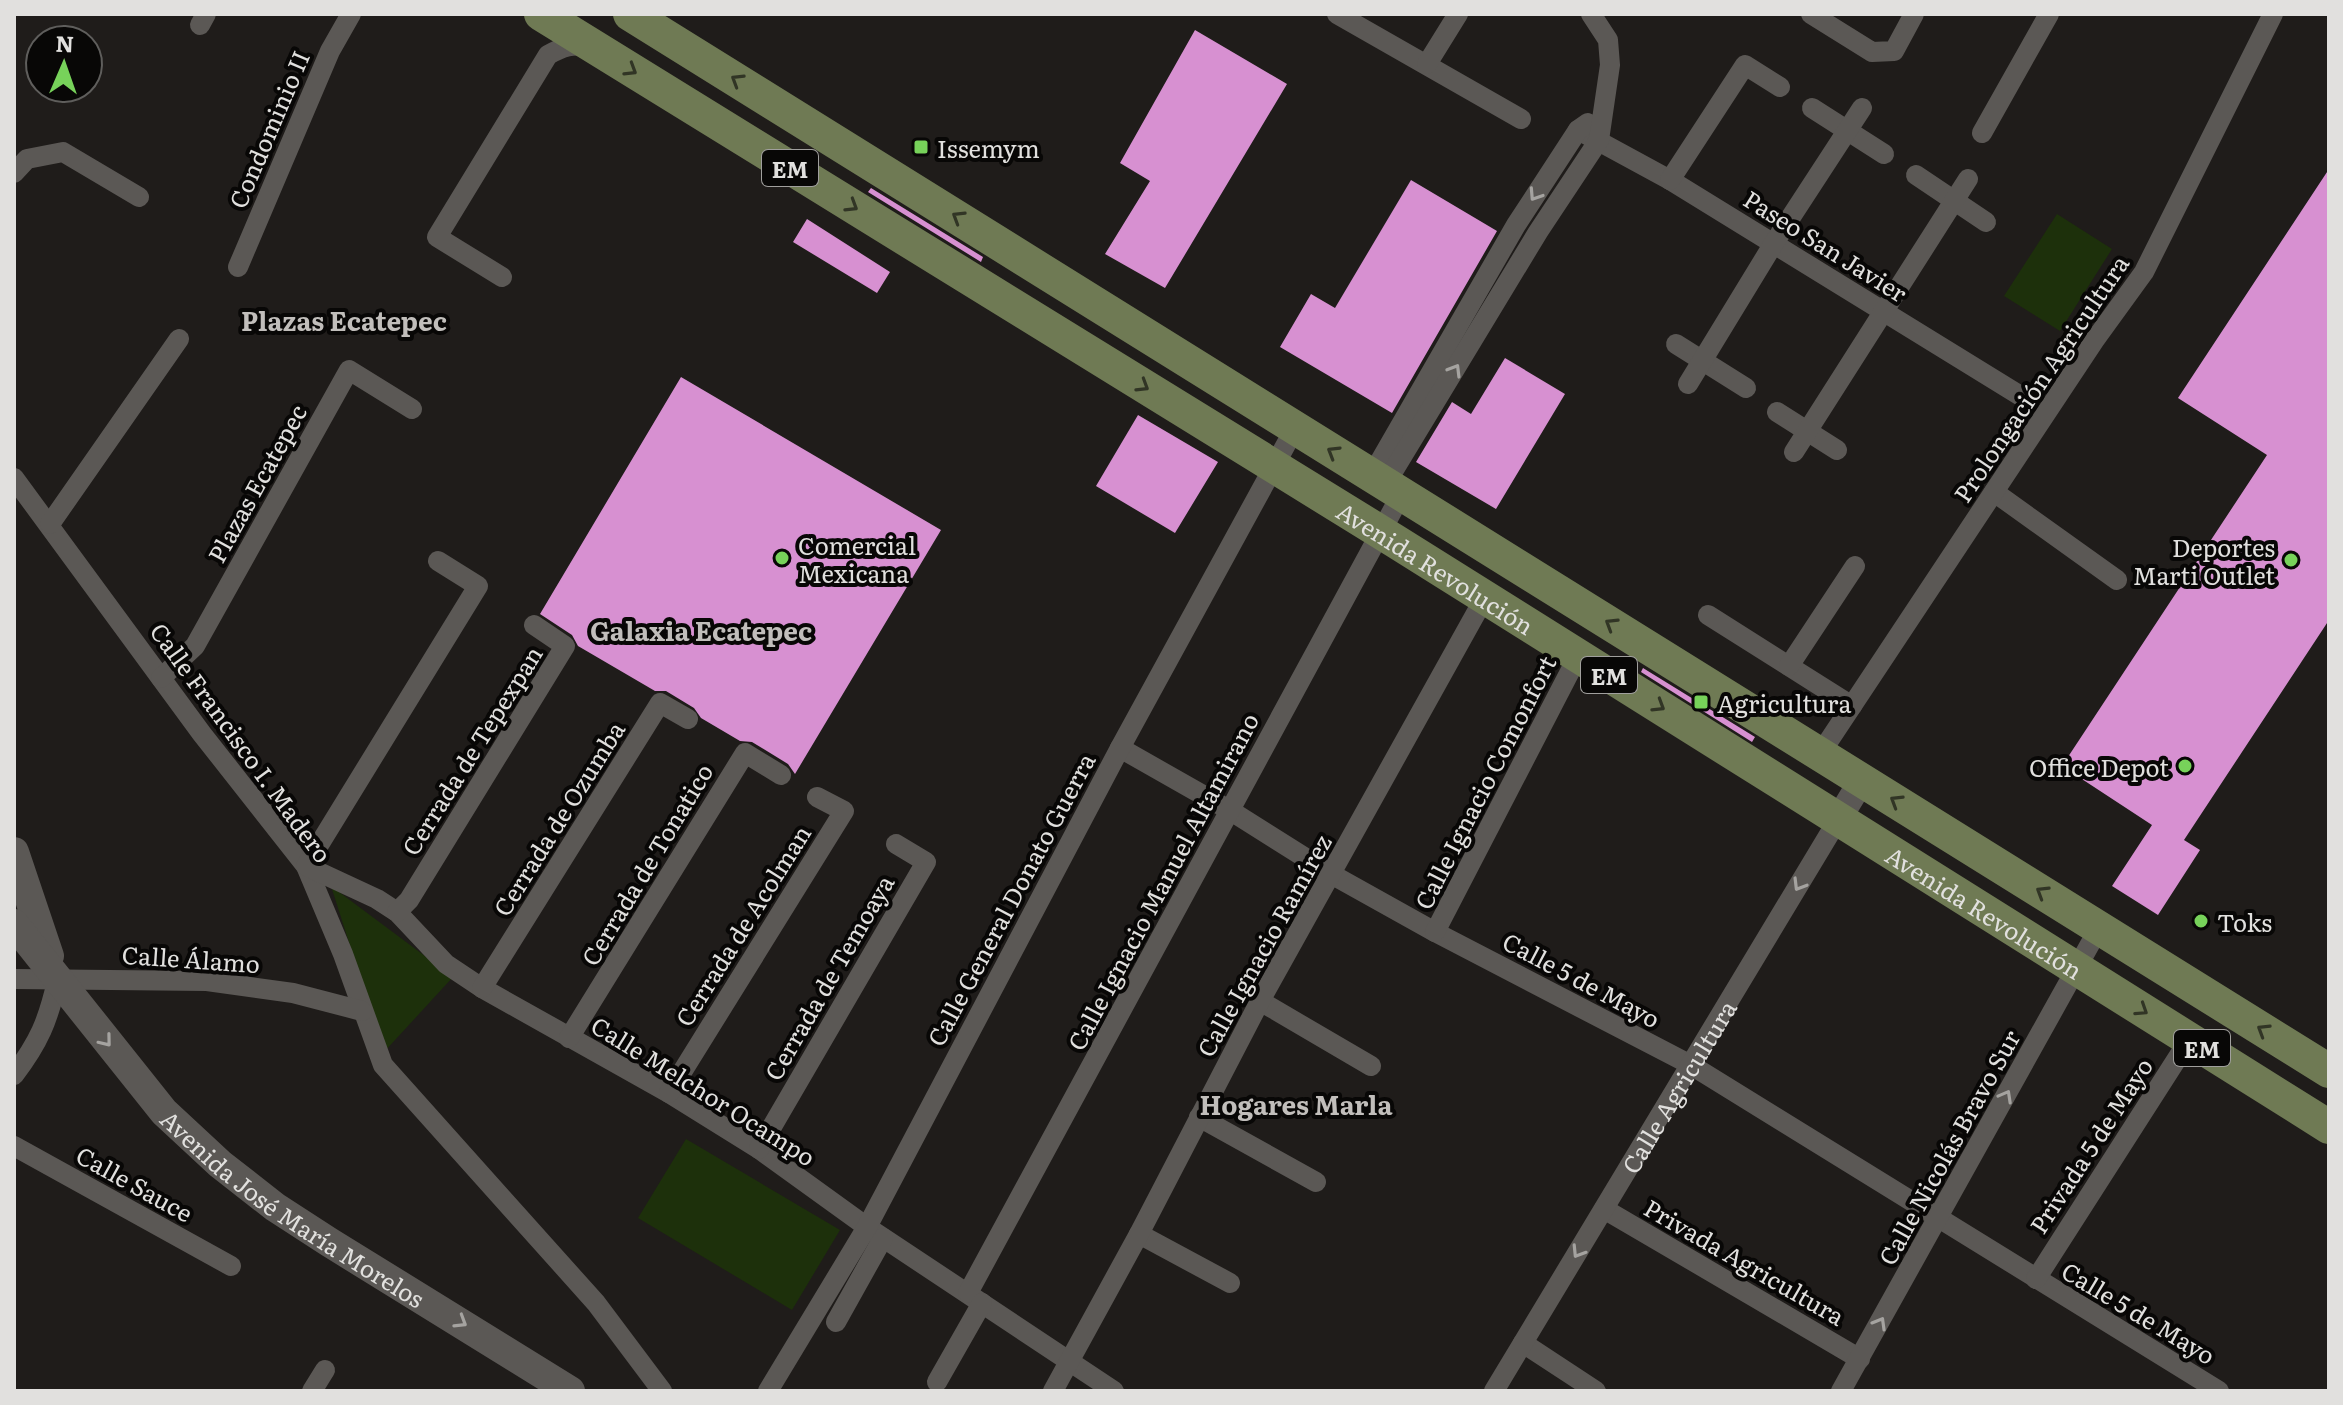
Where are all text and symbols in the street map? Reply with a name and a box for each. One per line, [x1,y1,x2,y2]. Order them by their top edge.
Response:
north arrow [24,24,104,104]
text: N [55,26,75,59]
street label: Condominio II [219,45,317,213]
one-way arrow [622,60,637,75]
one-way arrow [731,75,746,90]
place label: Issemym [937,130,1040,165]
marker: Issemym [912,138,930,156]
road number: EM [762,150,818,186]
street label: Paseo San Javier [1737,181,1915,310]
one-way arrow [1530,187,1545,201]
one-way arrow [843,196,858,212]
one-way arrow [952,212,967,227]
street label: Prolongación Agricultura [1944,247,2136,509]
district label: Plazas Ecatepec [241,300,447,339]
one-way arrow [1445,364,1461,379]
one-way arrow [1134,376,1148,391]
street label: Plazas Ecatepec [198,398,314,568]
one-way arrow [1327,446,1342,461]
street label: Avenida Revolución [1331,492,1541,642]
place label: Comercial Mexicana [798,527,916,590]
place label: Deportes Marti Outlet [2133,529,2275,592]
marker: Comercial Mexicana [773,549,791,567]
marker: Deportes Marti Outlet [2282,551,2300,569]
district label: Galaxia Ecatepec [590,610,812,649]
street label: Calle Francisco I. Madero [143,615,341,869]
one-way arrow [1606,619,1620,634]
street label: Cerrada de Tepexpan [392,638,550,862]
street label: Calle Ignacio Comonfort [1405,649,1563,915]
road number: EM [1581,657,1637,693]
place label: Agricultura [1717,685,1851,720]
marker: Agricultura [1692,693,1710,711]
one-way arrow [1650,696,1665,711]
street label: Calle Ignacio Manuel Altamirano [1058,706,1266,1056]
street label: Cerrada de Ozumba [484,714,632,922]
street label: Calle General Donato Guerra [918,746,1102,1052]
place label: Office Depot [2029,749,2169,784]
street label: Cerrada de Tonatico [572,756,720,972]
marker: Office Depot [2176,757,2194,775]
one-way arrow [1890,795,1905,810]
street label: Cerrada de Acolman [666,817,818,1032]
street label: Calle Ignacio Ramírez [1187,827,1339,1063]
street label: Avenida Revolución [1880,836,2090,986]
street label: Cerrada de Temoaya [755,868,901,1086]
one-way arrow [1793,876,1809,891]
one-way arrow [2036,887,2051,902]
place label: Toks [2217,904,2272,939]
marker: Toks [2192,912,2210,930]
street label: Calle 5 de Mayo [1497,923,1667,1035]
street label: Calle Álamo [121,936,261,980]
street label: Calle Agricultura [1612,993,1743,1179]
one-way arrow [2134,1000,2148,1015]
street label: Calle Melchor Ocampo [585,1007,823,1173]
street label: Calle Nicolás Bravo Sur [1869,1022,2028,1271]
one-way arrow [2257,1024,2272,1039]
road number: EM [2174,1030,2230,1066]
one-way arrow [97,1032,111,1047]
street label: Privada 5 de Mayo [2020,1050,2160,1240]
district label: Hogares Marla [1200,1084,1392,1123]
one-way arrow [1997,1090,2012,1104]
street label: Avenida José María Morelos [154,1101,432,1315]
street label: Calle Sauce [70,1137,200,1229]
street label: Privada Agricultura [1638,1189,1852,1333]
one-way arrow [1573,1243,1588,1258]
street label: Calle 5 de Mayo [2056,1252,2222,1372]
one-way arrow [452,1313,466,1328]
one-way arrow [1870,1317,1886,1332]

